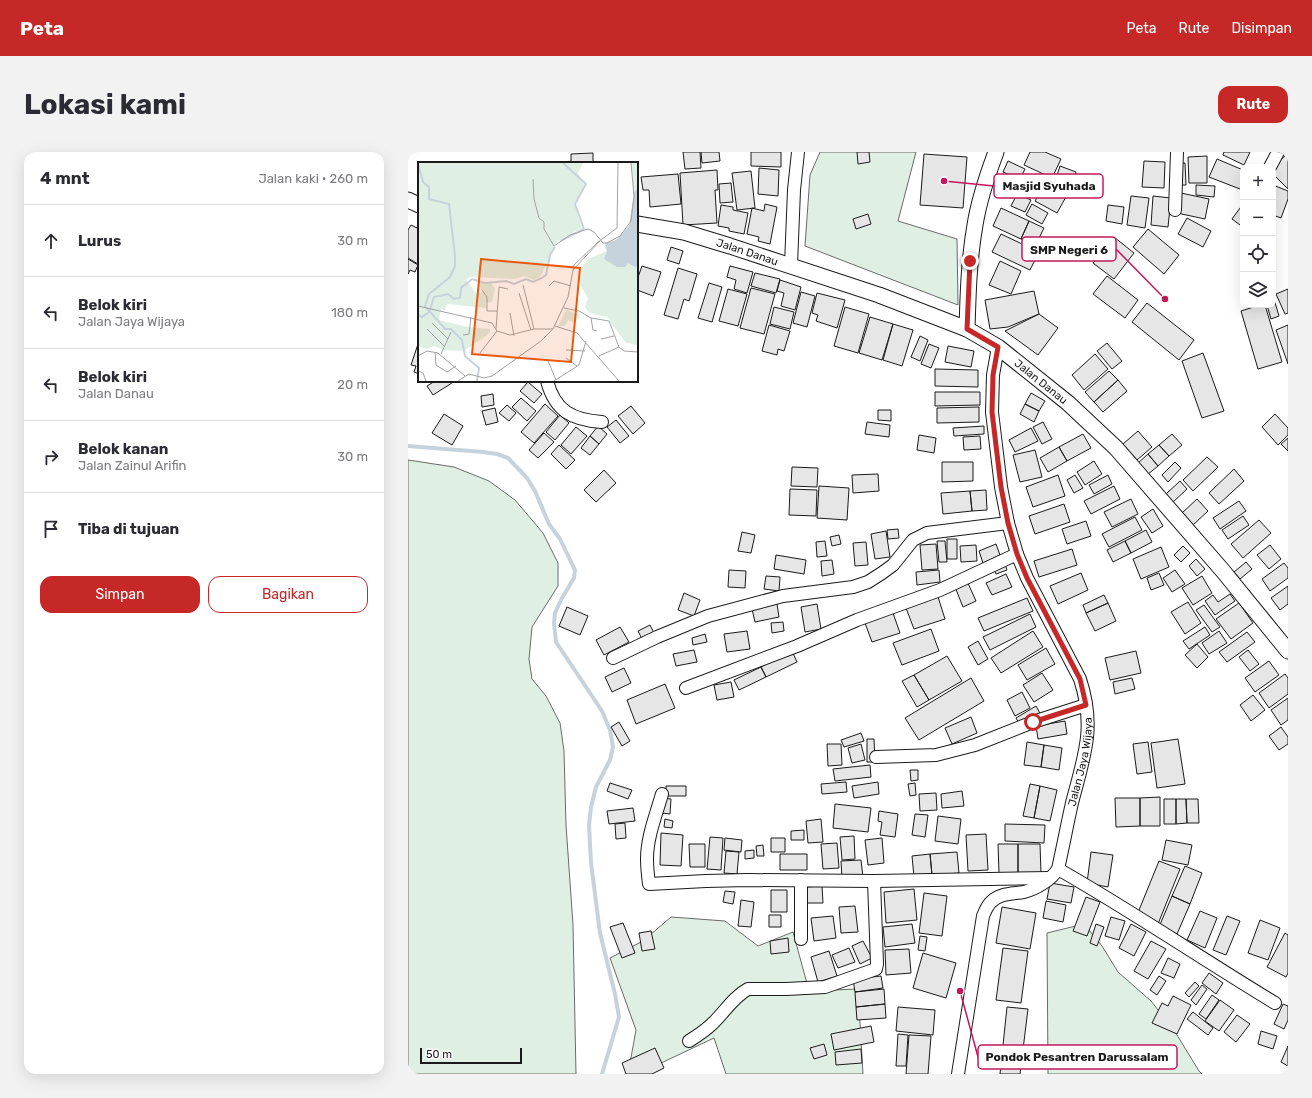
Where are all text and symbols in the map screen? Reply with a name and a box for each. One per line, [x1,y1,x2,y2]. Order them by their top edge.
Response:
text: Peta [20,17,64,40]
text: Peta [1127,20,1157,37]
text: Rute [1179,20,1209,37]
text: Disimpan [1231,20,1292,37]
button: Rute [1218,86,1288,123]
text: Lokasi kami [24,88,186,121]
inset map [418,162,638,382]
map controls [1240,164,1276,308]
button: + [1240,164,1276,200]
text: 4 mnt [40,168,90,188]
text: Jalan kaki · 260 m [259,171,368,186]
callout: Masjid Syuhada [994,174,1103,198]
text: Masjid Syuhada [1002,179,1096,193]
button: − [1240,200,1276,236]
icon: ahead [40,230,62,252]
text: Lurus [78,232,121,250]
text: 30 m [337,233,368,248]
street label: Jalan Danau [715,236,780,268]
button: locate [1240,236,1276,272]
callout: SMP Negeri 6 [1022,237,1116,261]
text: SMP Negeri 6 [1030,243,1108,257]
route end [961,252,979,270]
button: layers [1240,272,1276,308]
text: Belok kiri [78,296,147,314]
icon: left [40,302,62,324]
text: 180 m [331,305,368,320]
text: Jalan Jaya Wijaya [78,314,185,329]
street label: Jalan Danau [1012,356,1070,407]
text: Belok kiri [78,368,147,386]
icon: left [40,374,62,396]
text: 20 m [337,377,368,392]
text: Jalan Danau [78,386,154,401]
text: Belok kanan [78,440,168,458]
icon: right [40,446,62,468]
text: 30 m [337,449,368,464]
text: Jalan Zainul Arifin [78,458,186,473]
icon: arrive [40,518,62,540]
text: Tiba di tujuan [78,520,179,538]
button: Simpan [40,576,200,613]
button: Bagikan [208,576,368,613]
route start [1024,713,1042,731]
street label: Jalan Jaya Wijaya [1065,717,1094,808]
callout: Pondok Pesantren Darussalam [978,1045,1177,1069]
scale bar [420,1046,522,1065]
text: 50 m [426,1048,452,1061]
text: Pondok Pesantren Darussalam [985,1050,1169,1064]

